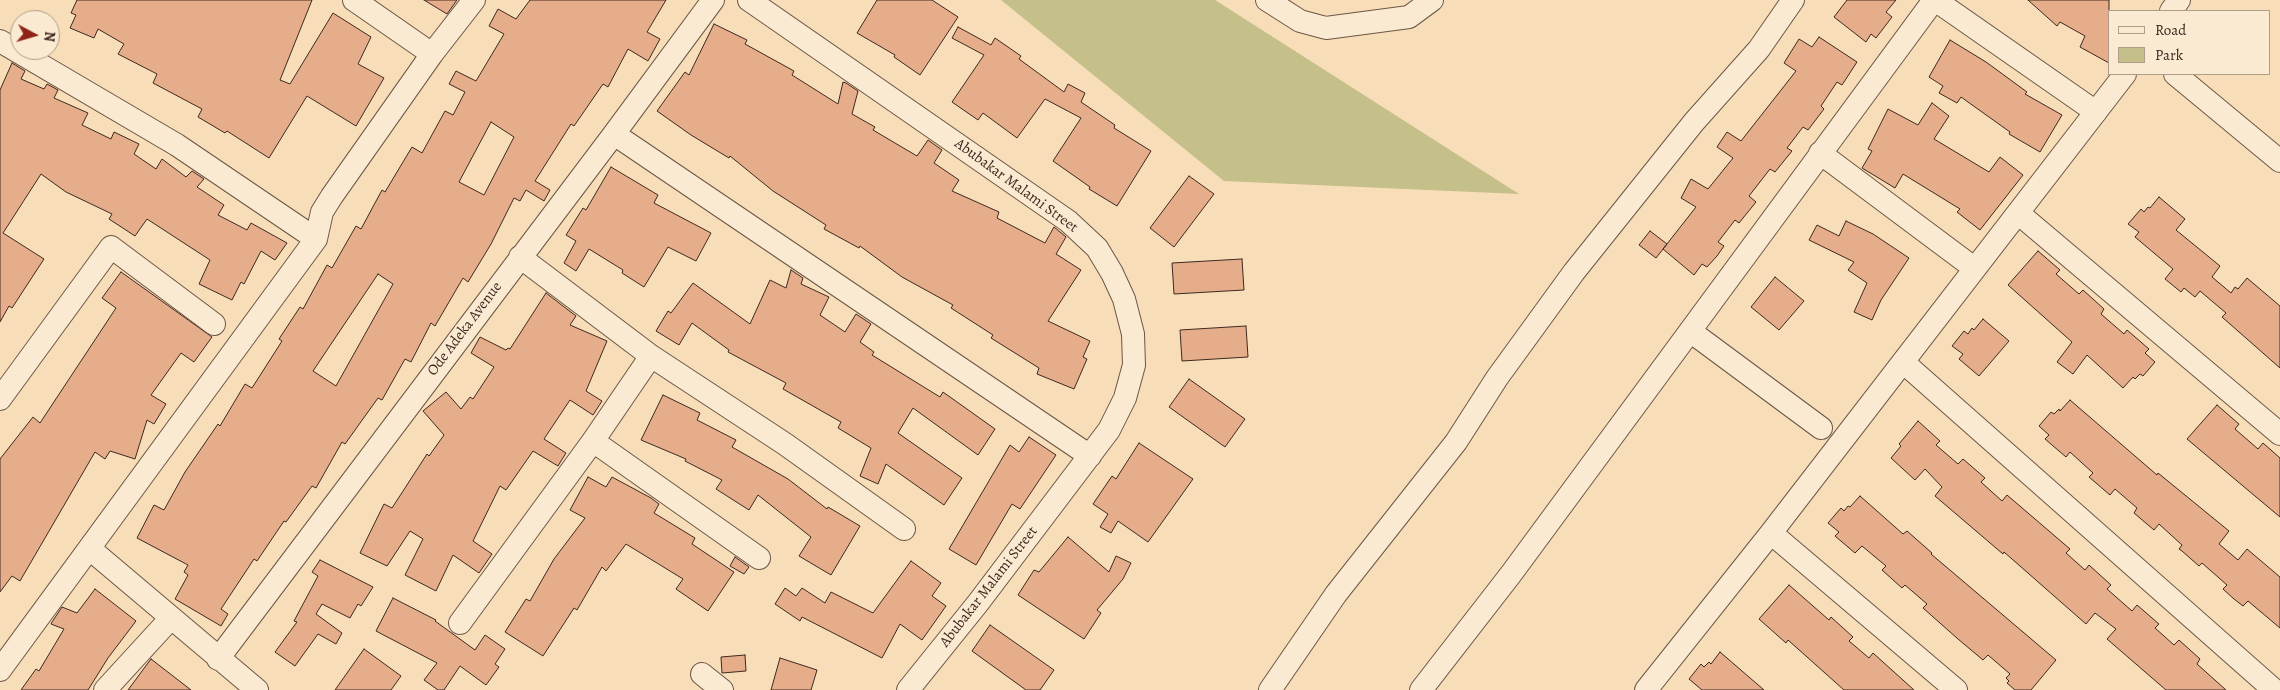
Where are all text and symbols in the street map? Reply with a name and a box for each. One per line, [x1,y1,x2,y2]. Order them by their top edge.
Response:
north arrow [10,10,60,60]
legend [2108,10,2270,75]
text: Road [2155,20,2186,40]
text: N [39,30,59,43]
text: Park [2155,45,2183,65]
street label: Abubakar Malami Street [951,135,1081,237]
street label: Ode Adeka Avenue [424,278,506,380]
street label: Abubakar Malami Street [936,523,1042,651]

